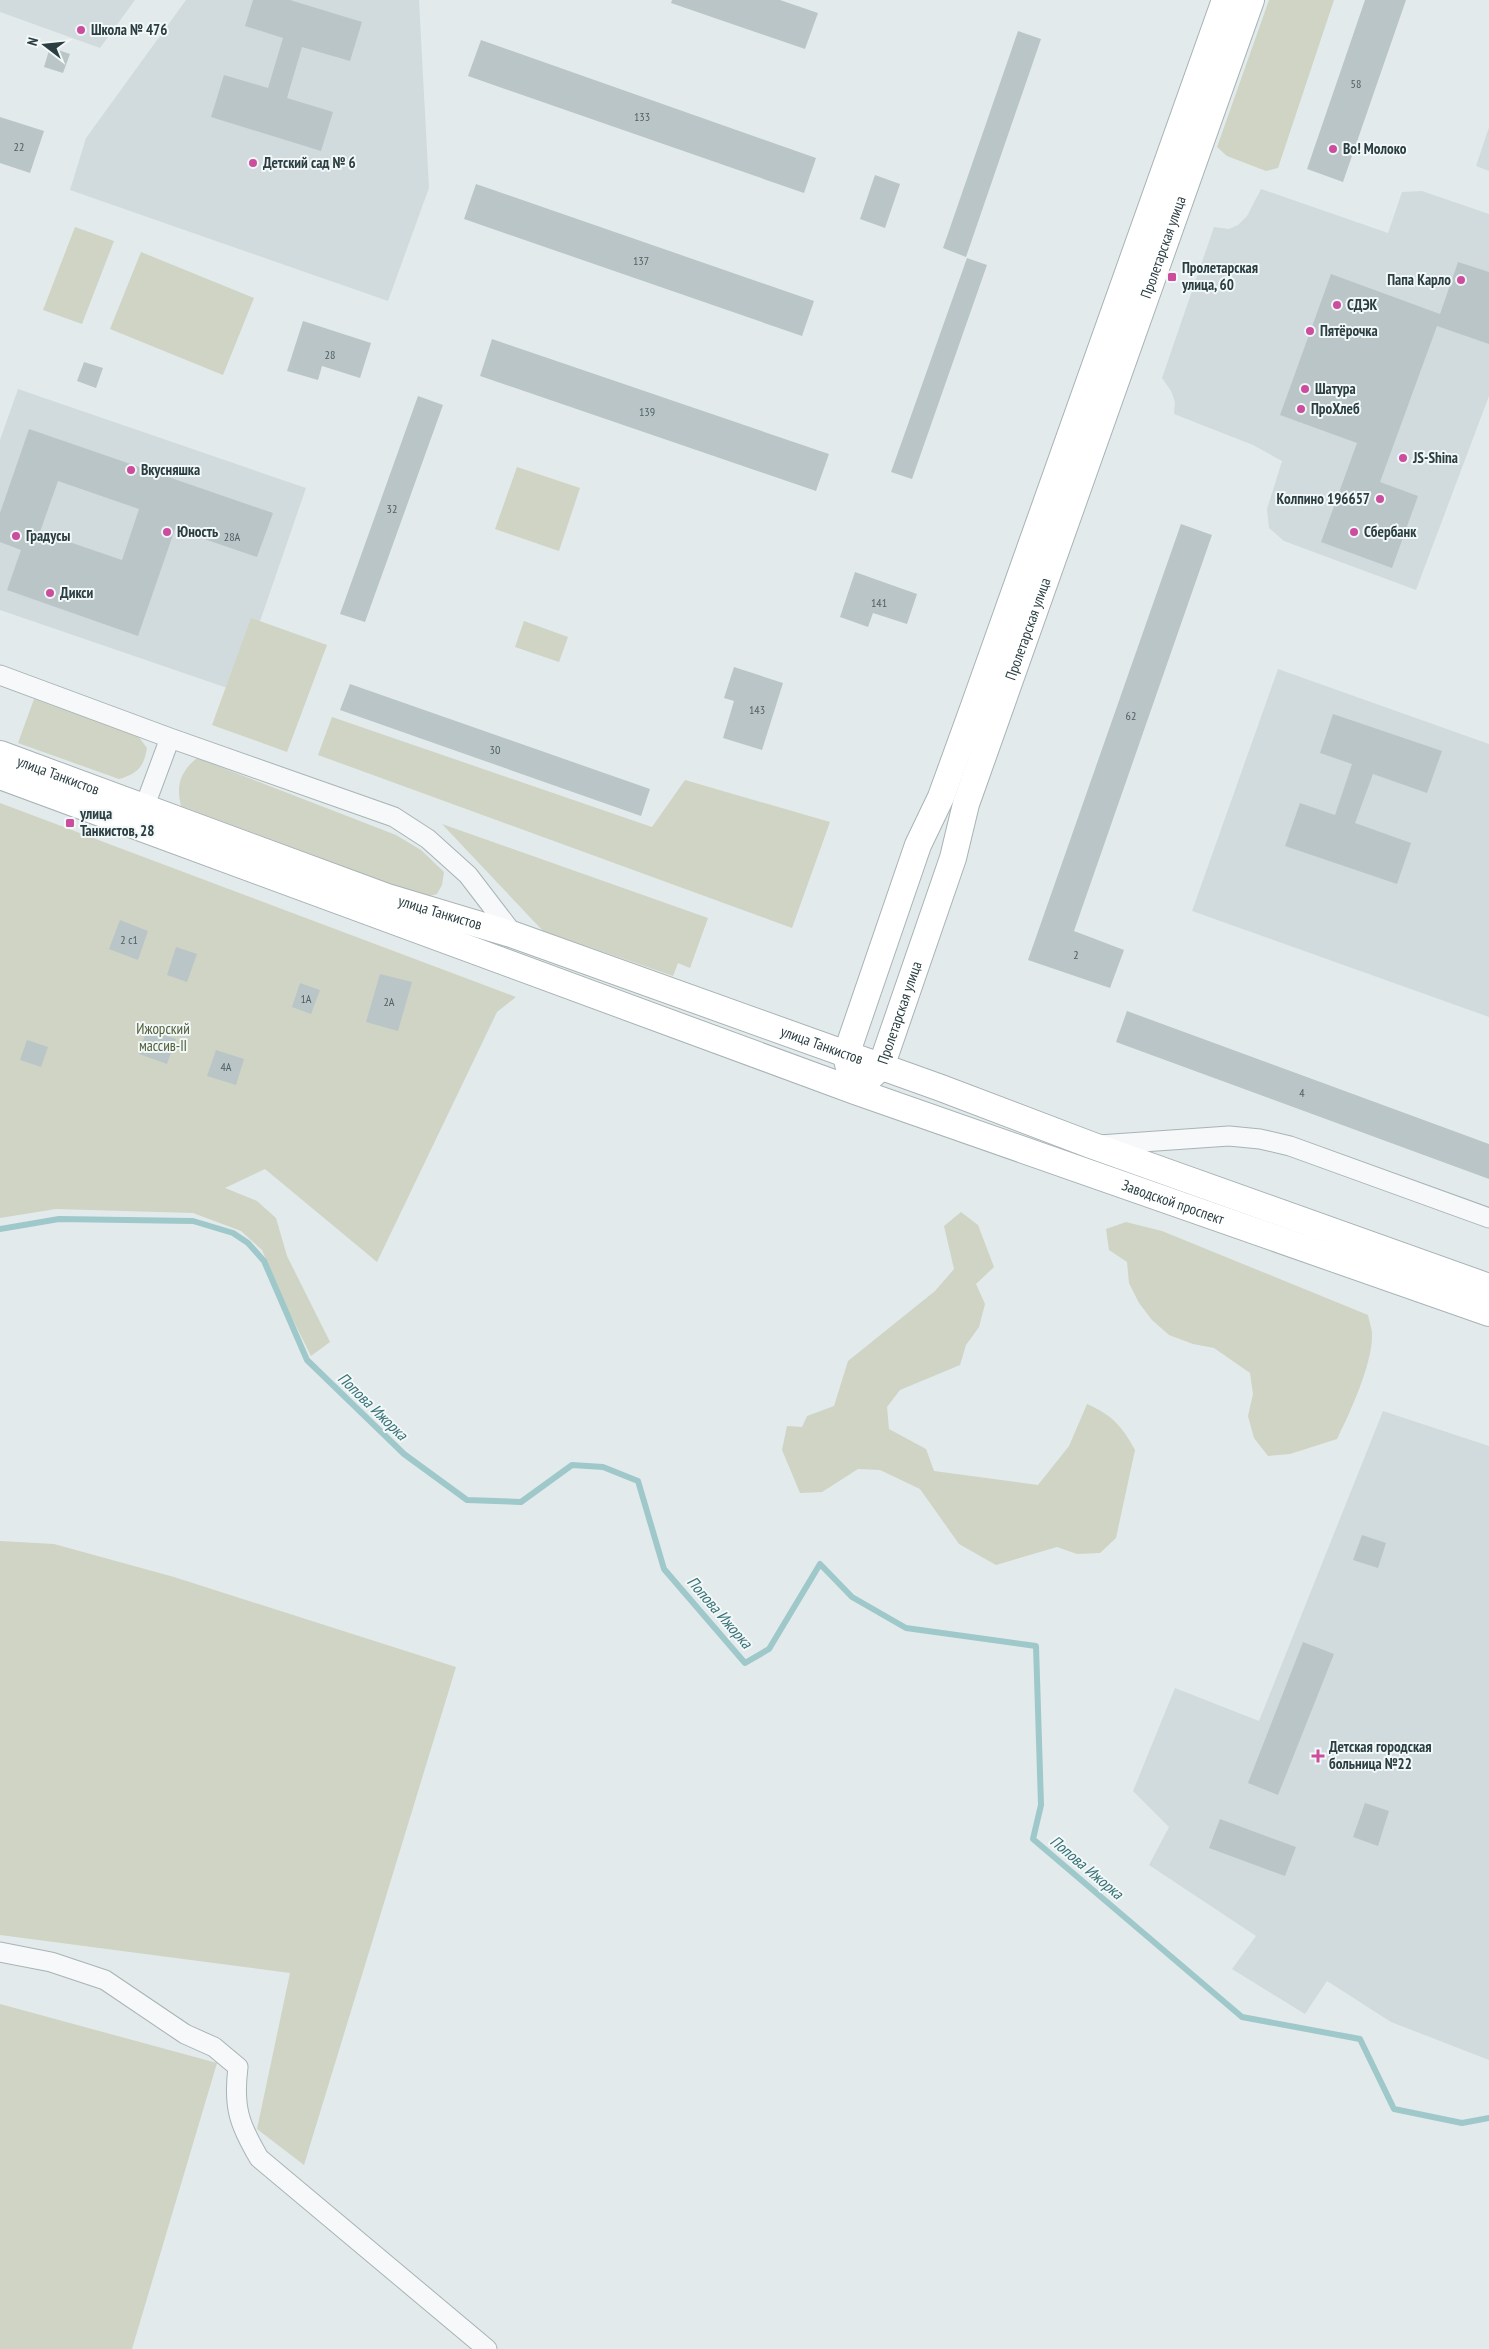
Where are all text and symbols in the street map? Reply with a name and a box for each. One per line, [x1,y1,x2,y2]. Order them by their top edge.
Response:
north arrow [20,20,70,70]
place label: Школа № 476 [91,20,167,39]
marker: Школа № 476 [75,24,87,36]
text: N [23,35,42,48]
house number: 58 [1351,76,1361,91]
house number: 133 [634,109,650,124]
house number: 22 [14,139,24,154]
place label: Во! Молоко [1343,139,1407,158]
marker: Во! Молоко [1327,143,1339,155]
place label: Детский сад № 6 [263,153,356,172]
marker: Детский сад № 6 [247,157,259,169]
street label: Пролетарская улица [1136,193,1190,301]
house number: 137 [633,253,649,268]
place label: Пролетарская улица, 60 [1181,258,1258,294]
place label: Папа Карло [1387,270,1451,289]
marker: Пролетарская улица, 60 [1166,271,1178,283]
marker: Папа Карло [1455,274,1467,286]
place label: СДЭК [1347,295,1378,314]
marker: СДЭК [1331,299,1343,311]
place label: Пятёрочка [1320,321,1378,340]
marker: Пятёрочка [1304,325,1316,337]
house number: 28 [325,347,335,362]
place label: Шатура [1315,379,1356,398]
marker: Шатура [1299,383,1311,395]
place label: ПроХлеб [1311,399,1360,418]
marker: ПроХлеб [1295,403,1307,415]
house number: 139 [639,404,655,419]
place label: JS-Shina [1412,448,1458,467]
marker: JS-Shina [1397,452,1409,464]
place label: Вкусняшка [141,460,200,479]
marker: Вкусняшка [125,464,137,476]
place label: Колпино 196657 [1277,489,1370,508]
marker: Колпино 196657 [1374,493,1386,505]
house number: 32 [387,501,397,516]
place label: Юность [177,522,218,541]
place label: Сбербанк [1364,522,1417,541]
place label: Градусы [26,526,70,545]
marker: Юность [161,526,173,538]
marker: Сбербанк [1348,526,1360,538]
house number: 28А [224,529,241,544]
marker: Градусы [10,530,22,542]
street label: Пролетарская улица [1001,575,1054,683]
place label: Дикси [60,583,94,602]
marker: Дикси [44,587,56,599]
house number: 141 [871,595,887,610]
house number: 143 [749,702,765,717]
house number: 62 [1126,708,1136,723]
house number: 30 [490,742,500,757]
street label: улица Танкистов [15,751,102,799]
place label: улица Танкистов, 28 [79,804,154,840]
marker: улица Танкистов, 28 [64,817,76,829]
street label: улица Танкистов [396,891,484,934]
house number: 2 с1 [120,932,138,947]
house number: 2 [1073,947,1079,962]
street label: Пролетарская улица [873,959,926,1067]
house number: 1А [300,991,312,1006]
house number: 2А [383,994,395,1009]
park label: Ижорский массив-II [136,1019,190,1055]
street label: улица Танкистов [778,1021,866,1068]
house number: 4А [220,1059,232,1074]
house number: 4 [1299,1085,1305,1100]
street label: Заводской проспект [1119,1175,1227,1229]
water label: Попова Ижорка [334,1368,413,1445]
water label: Попова Ижорка [683,1572,758,1653]
place label: Детская городская больница №22 [1329,1737,1432,1773]
marker: Детская городская больница №22 [1311,1749,1325,1763]
water label: Попова Ижорка [1046,1831,1129,1904]

